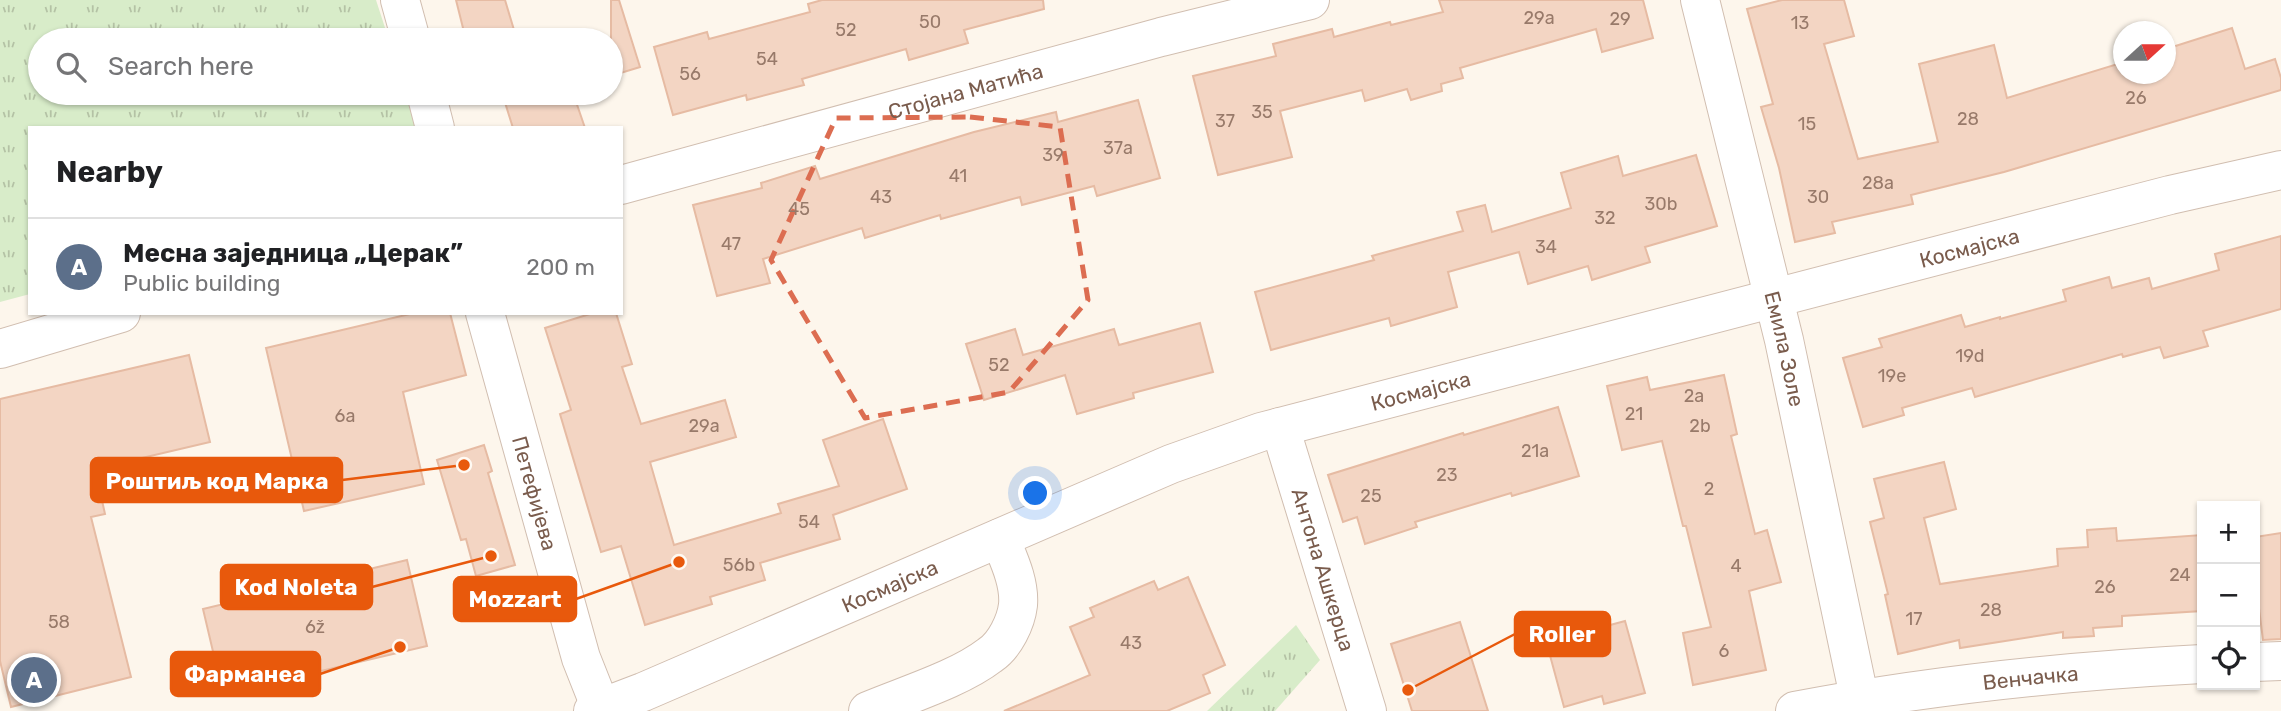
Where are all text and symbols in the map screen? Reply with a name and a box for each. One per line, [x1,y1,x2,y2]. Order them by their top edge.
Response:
house number: 29a [1523,7,1555,29]
house number: 29 [1609,8,1631,30]
house number: 50 [919,11,941,33]
house number: 13 [1791,12,1809,34]
house number: 52 [835,19,857,41]
north arrow [2113,21,2176,84]
search box [28,28,623,105]
icon: search [52,48,90,86]
house number: 54 [756,48,778,70]
text: Search here [108,51,254,82]
street label: Стојана Матића [885,57,1046,124]
house number: 56 [679,63,701,85]
house number: 26 [2125,87,2147,109]
house number: 35 [1251,101,1273,123]
house number: 28 [1957,108,1979,130]
house number: 37 [1215,110,1235,132]
house number: 15 [1798,113,1816,135]
house number: 37a [1103,137,1133,159]
house number: 39 [1042,144,1064,166]
text: Nearby [56,154,163,190]
house number: 41 [949,165,967,187]
house number: 28a [1862,172,1894,194]
house number: 43 [870,186,892,208]
house number: 30 [1807,186,1829,208]
house number: 30b [1645,193,1677,215]
house number: 45 [788,198,810,220]
house number: 32 [1594,207,1616,229]
street label: Космајска [1917,222,2022,272]
house number: 47 [721,233,741,255]
house number: 34 [1535,236,1557,258]
text: Месна заједница „Церак” [123,238,463,269]
text: A [71,253,87,281]
text: 200 m [526,253,595,281]
text: Public building [123,269,280,297]
street label: Емила Золе [1760,288,1810,409]
house number: 19d [1955,345,1985,367]
house number: 52 [988,354,1010,376]
street label: Космајска [1368,365,1473,415]
house number: 19e [1878,365,1906,387]
house number: 2a [1684,385,1704,407]
house number: 21 [1625,403,1643,425]
house number: 6a [335,405,355,427]
house number: 29a [688,415,720,437]
house number: 2b [1689,415,1711,437]
street label: Петефијева [507,433,563,553]
house number: 21a [1521,440,1549,462]
callout: Роштиљ код Марка [91,458,342,502]
house number: 23 [1436,464,1458,486]
text: Роштиљ код Марка [106,467,328,495]
your location [1018,476,1052,510]
house number: 2 [1704,478,1714,500]
street label: Антона Ашкерца [1287,485,1360,654]
house number: 25 [1360,485,1382,507]
map controls [2197,501,2260,690]
button: + [2197,501,2260,564]
house number: 54 [798,511,820,533]
house number: 56b [723,554,755,576]
street label: Космајска [838,554,941,617]
house number: 4 [1730,555,1742,577]
house number: 24 [2169,564,2191,586]
button: − [2197,564,2260,627]
callout: Kod Noleta [221,565,372,609]
text: Kod Noleta [234,573,358,601]
house number: 26 [2094,576,2116,598]
callout: Mozzart [454,577,576,621]
text: Mozzart [468,585,562,613]
house number: 28 [1980,599,2002,621]
house number: 17 [1906,608,1922,630]
house number: 58 [48,611,70,633]
callout: Roller [1515,612,1610,656]
house number: 6ž [305,616,325,638]
text: Roller [1528,620,1596,648]
button: locate [2197,627,2260,690]
house number: 43 [1120,632,1142,654]
house number: 6 [1719,640,1730,662]
callout: Фарманеа [171,652,320,696]
pin: A [11,654,57,706]
text: Фарманеа [184,660,306,688]
street label: Венчачка [1981,660,2079,695]

